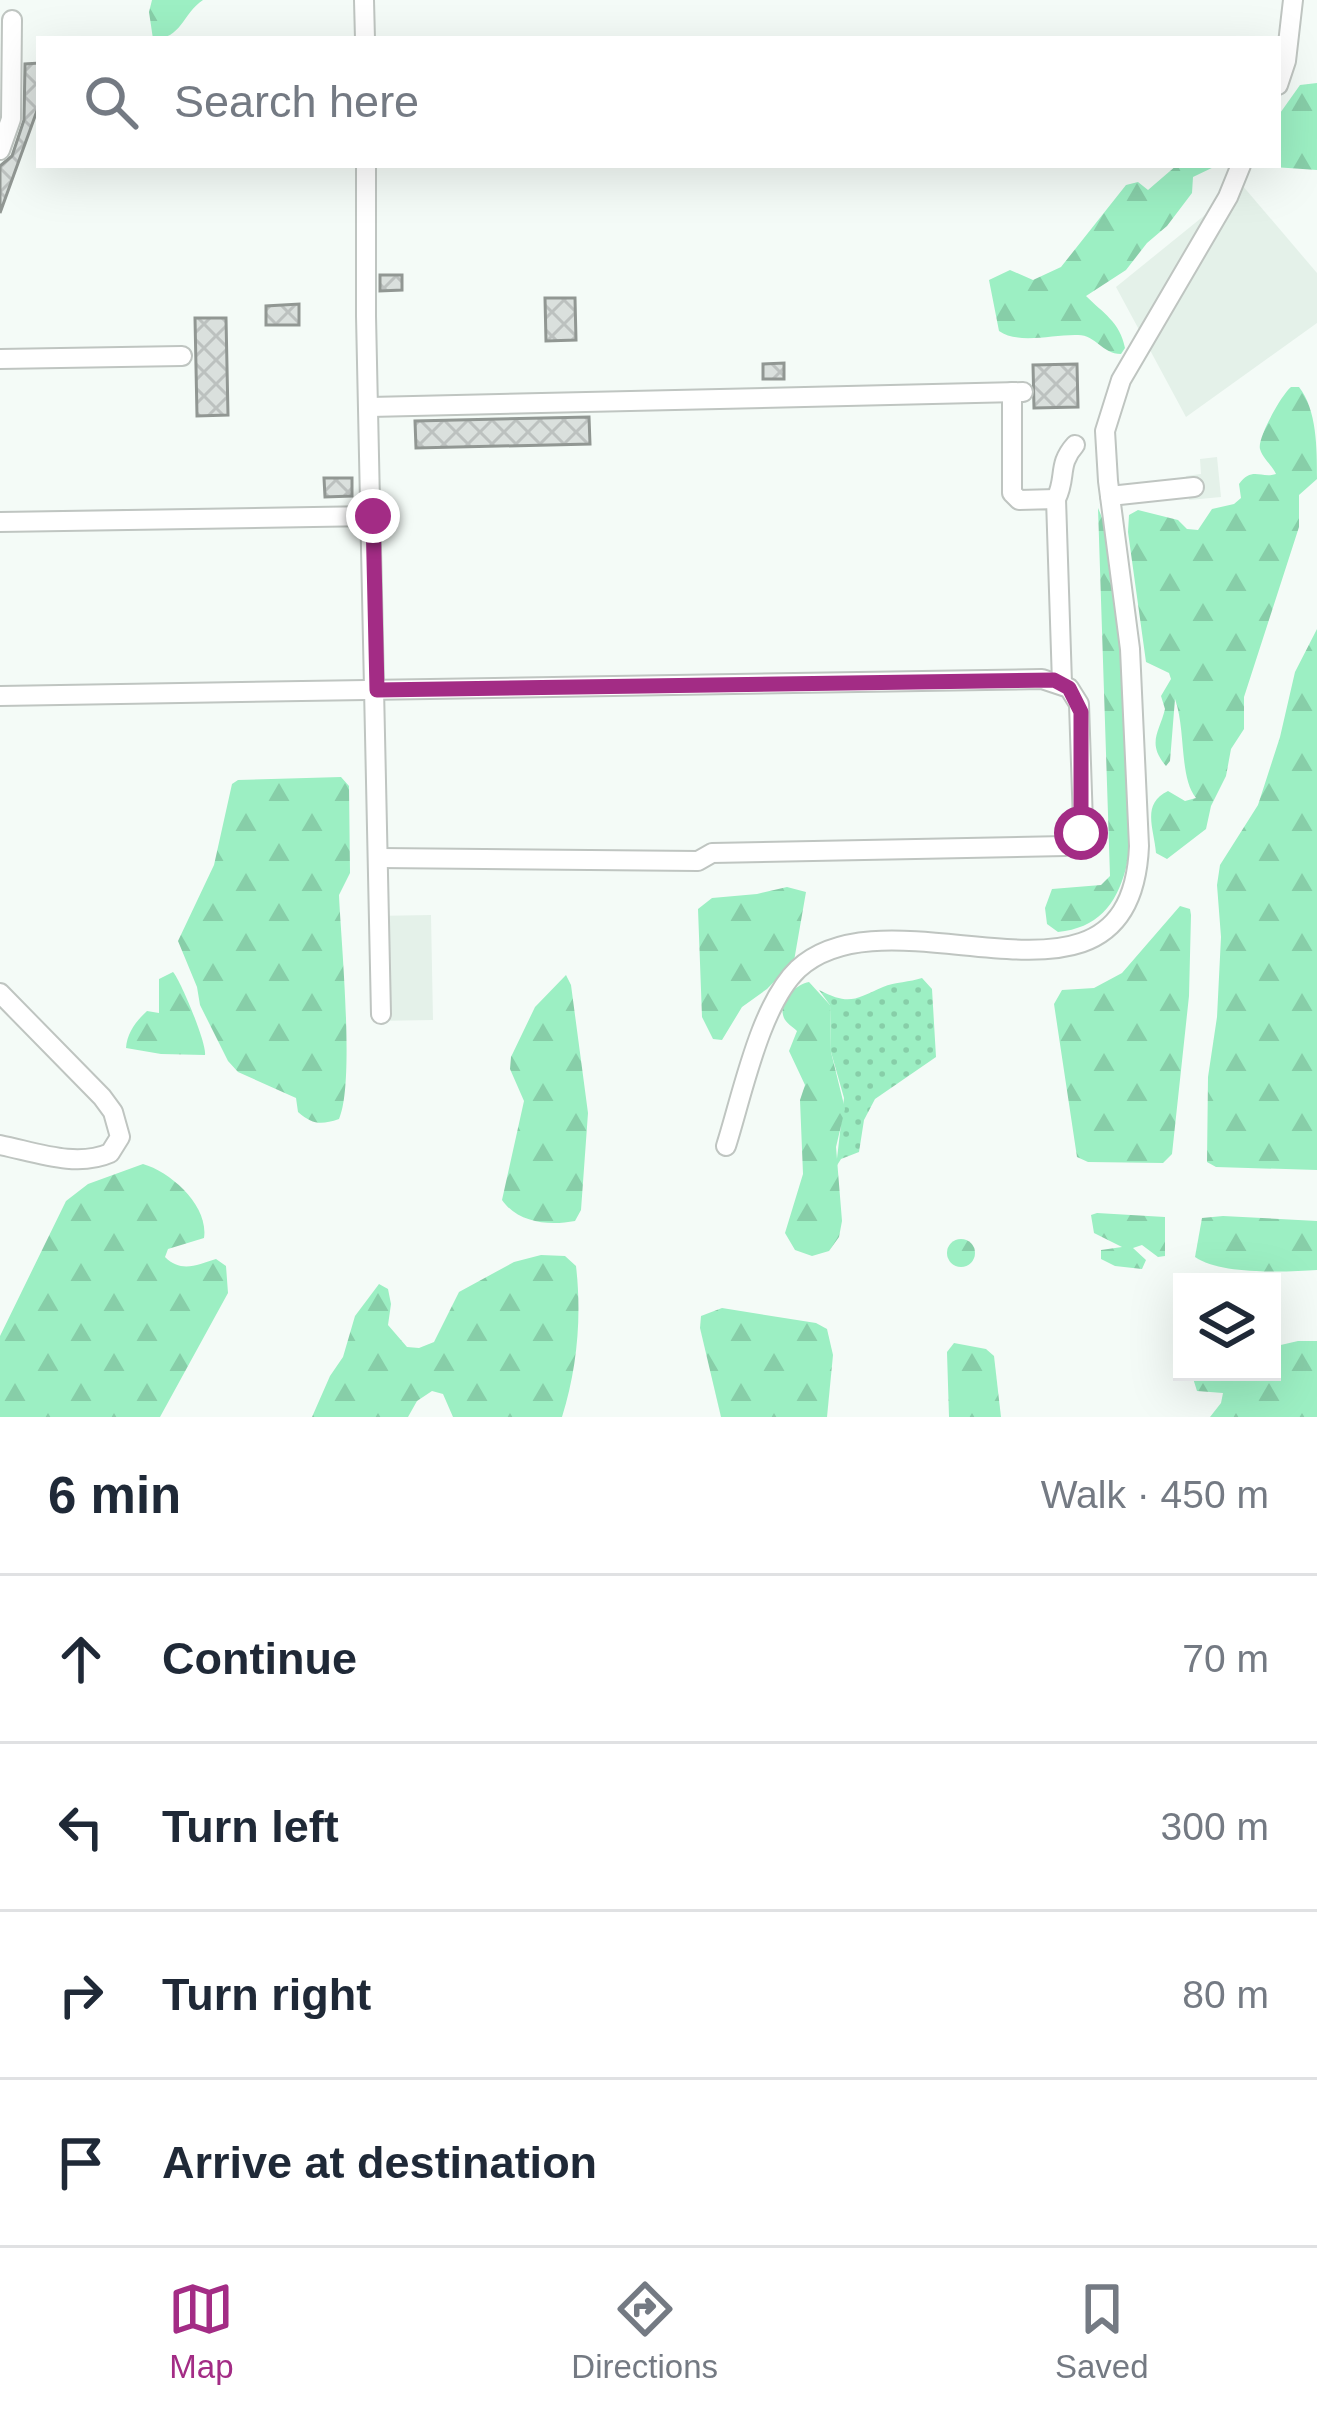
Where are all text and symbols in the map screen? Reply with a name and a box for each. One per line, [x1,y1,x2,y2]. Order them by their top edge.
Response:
search box [36,36,1281,168]
icon: search [78,69,144,135]
text: Search here [174,76,419,127]
route end [346,489,400,543]
route start [1054,806,1108,860]
map controls [1173,1273,1281,1381]
button: layers [1173,1273,1281,1381]
text: 6 min [48,1467,181,1524]
text: Walk · 450 m [1041,1473,1269,1516]
icon: ahead [48,1626,114,1692]
text: Continue [162,1633,357,1684]
text: 70 m [1182,1637,1269,1680]
icon: left [48,1794,114,1860]
text: Turn left [162,1801,339,1852]
text: 300 m [1161,1805,1269,1848]
icon: right [48,1962,114,2028]
text: Turn right [162,1969,371,2020]
text: 80 m [1182,1973,1269,2016]
icon: arrive [48,2130,114,2196]
text: Arrive at destination [162,2137,597,2188]
tab: Map [168,2276,234,2386]
tab: Directions [571,2276,718,2386]
tab: Saved [1055,2276,1149,2386]

